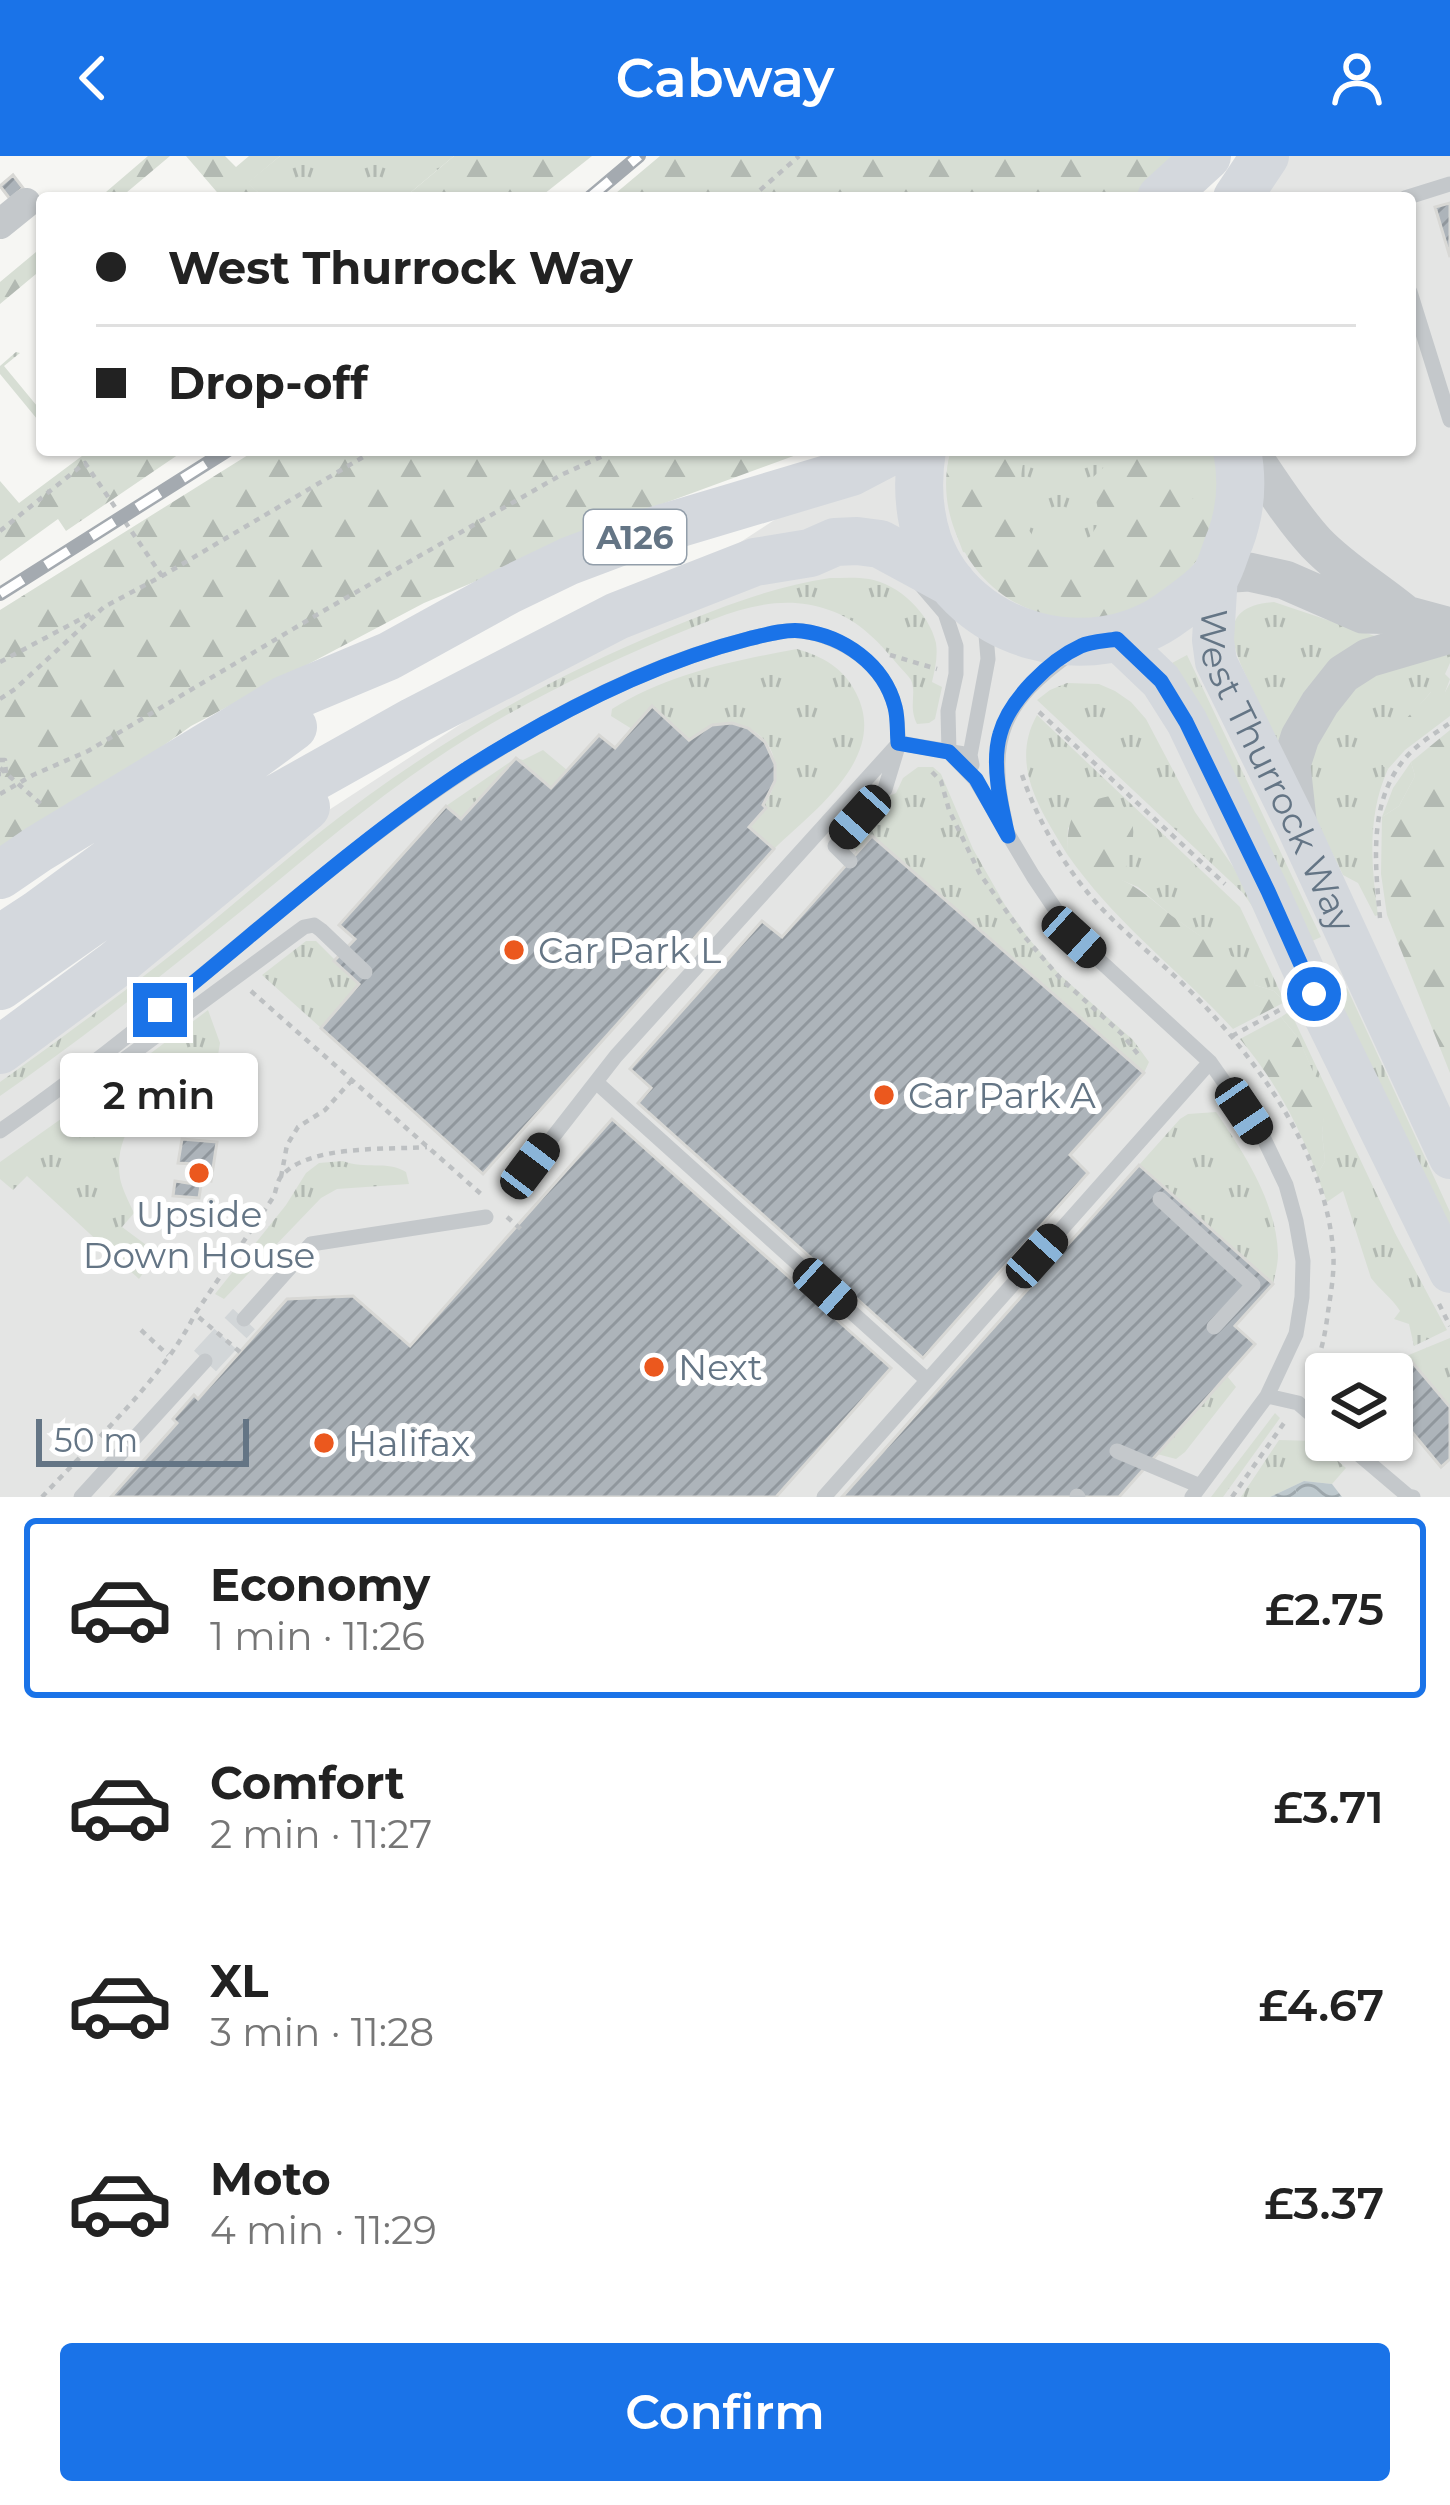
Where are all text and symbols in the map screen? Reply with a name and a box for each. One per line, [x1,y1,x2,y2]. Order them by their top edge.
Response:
icon: back [60,45,126,111]
text: Cabway [615,45,835,111]
icon: person [1324,45,1390,111]
text: West Thurrock Way [168,240,633,295]
text: Drop-off [168,355,368,410]
road number: A126 [584,510,686,564]
street label: West Thurrock Way [1191,607,1365,939]
car [823,778,897,856]
car [1035,900,1113,974]
place label: Car Park L [538,928,721,972]
marker: Car Park L [501,937,527,963]
route start [1287,967,1341,1021]
route end [133,983,187,1037]
callout: 2 min [61,1052,259,1136]
text: 2 min [103,1071,215,1119]
car [1209,1071,1279,1151]
place label: Car Park A [908,1073,1096,1117]
marker: Car Park A [871,1082,897,1108]
car [494,1126,566,1206]
marker: Upside Down House [186,1160,212,1186]
place label: Upside Down House [83,1192,315,1277]
car [1000,1217,1074,1295]
car [786,1252,864,1326]
place label: Next [678,1345,762,1389]
map controls [1305,1353,1413,1461]
button: layers [1305,1353,1413,1461]
marker: Next [641,1354,667,1380]
scale bar [36,1413,249,1466]
text: 50 m [54,1420,138,1460]
place label: Halifax [348,1421,470,1465]
marker: Halifax [311,1430,337,1456]
icon: car [66,1554,174,1662]
text: Economy [210,1557,430,1612]
text: £2.75 [1265,1581,1384,1636]
text: 1 min · 11:26 [210,1612,425,1660]
icon: car [66,1752,174,1860]
text: Comfort [210,1755,405,1810]
text: £3.71 [1273,1779,1384,1834]
text: 2 min · 11:27 [210,1810,432,1858]
icon: car [66,1950,174,2058]
text: XL [210,1953,268,2008]
text: £4.67 [1259,1977,1384,2032]
text: 3 min · 11:28 [210,2008,434,2056]
icon: car [66,2148,174,2256]
text: Moto [210,2151,331,2206]
text: £3.37 [1264,2175,1384,2230]
text: 4 min · 11:29 [210,2206,437,2254]
button: Confirm [60,2343,1390,2481]

